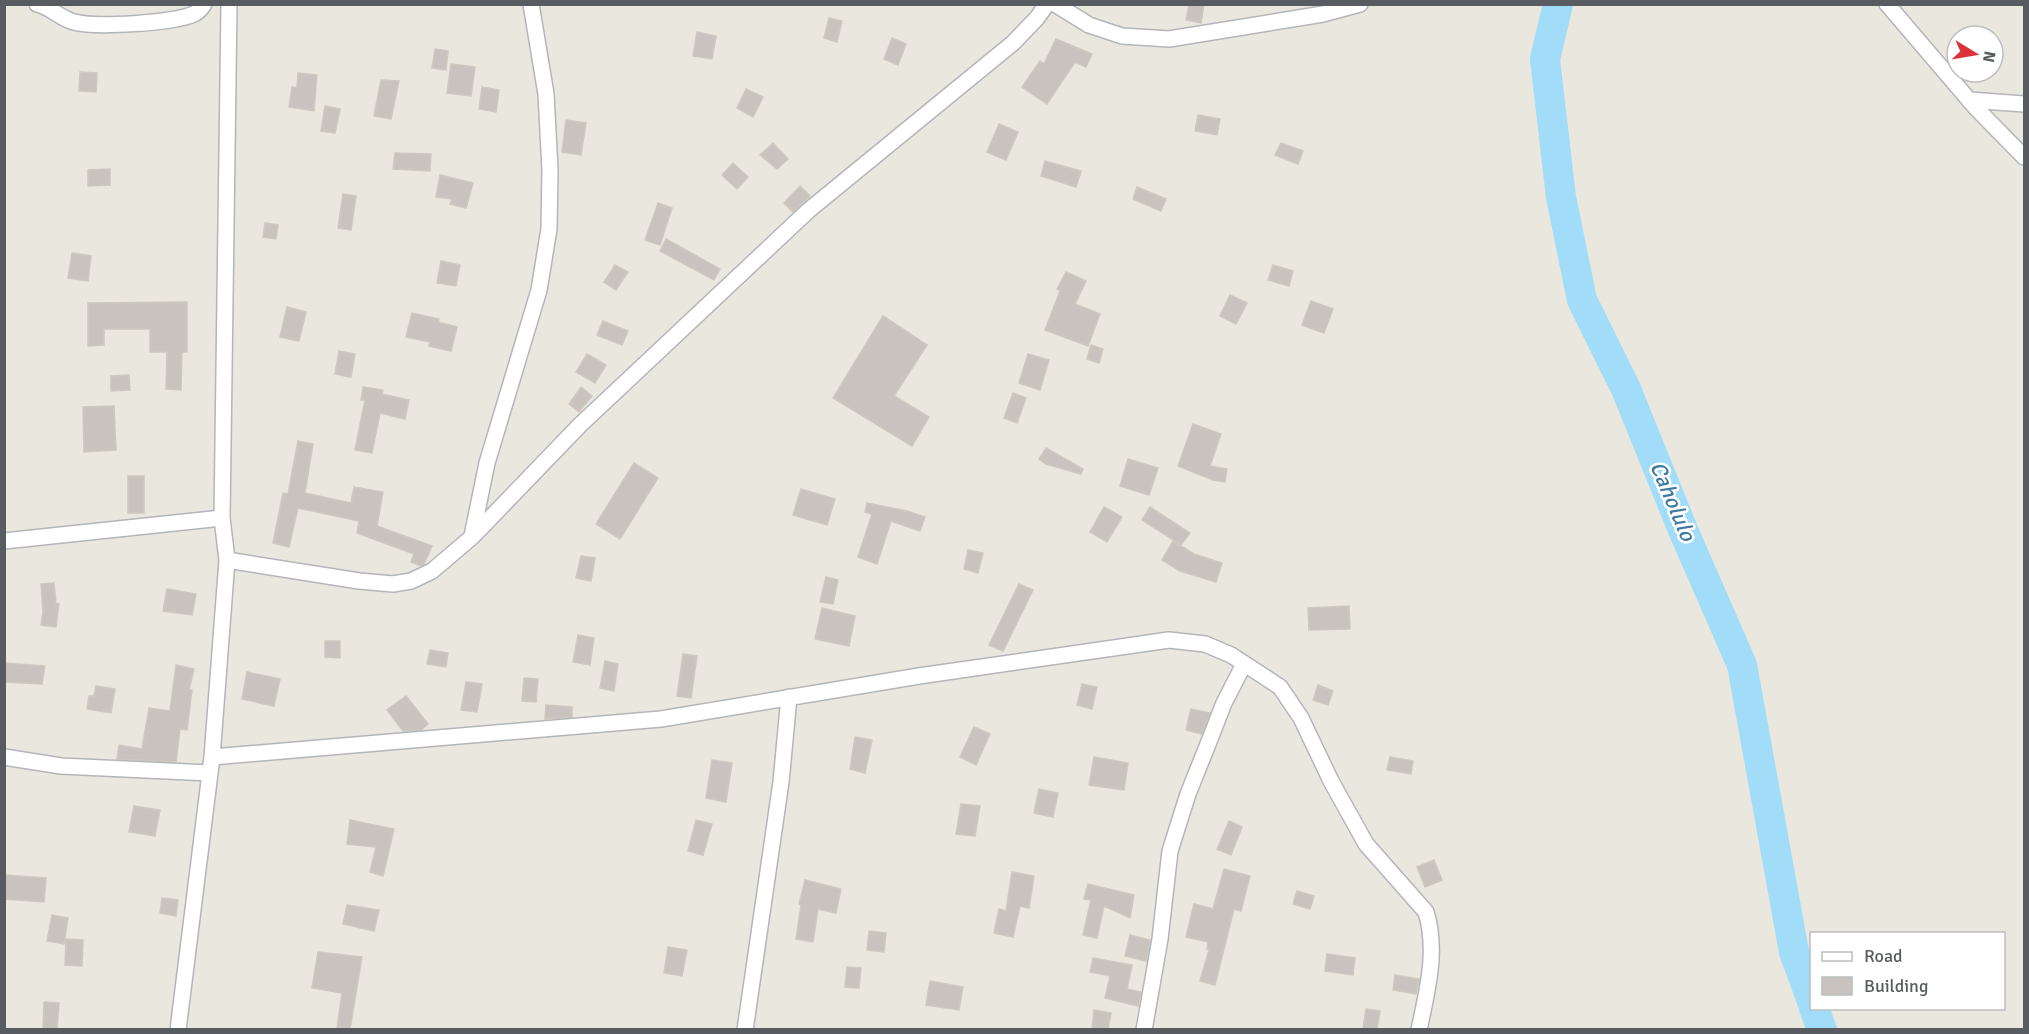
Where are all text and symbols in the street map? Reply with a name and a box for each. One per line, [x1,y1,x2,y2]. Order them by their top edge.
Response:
north arrow [1945,24,2005,84]
text: N [1978,49,2000,64]
water label: Caholulo [1644,457,1702,546]
legend [1810,932,2005,1010]
text: Road [1864,945,1903,967]
text: Building [1864,975,1928,997]

